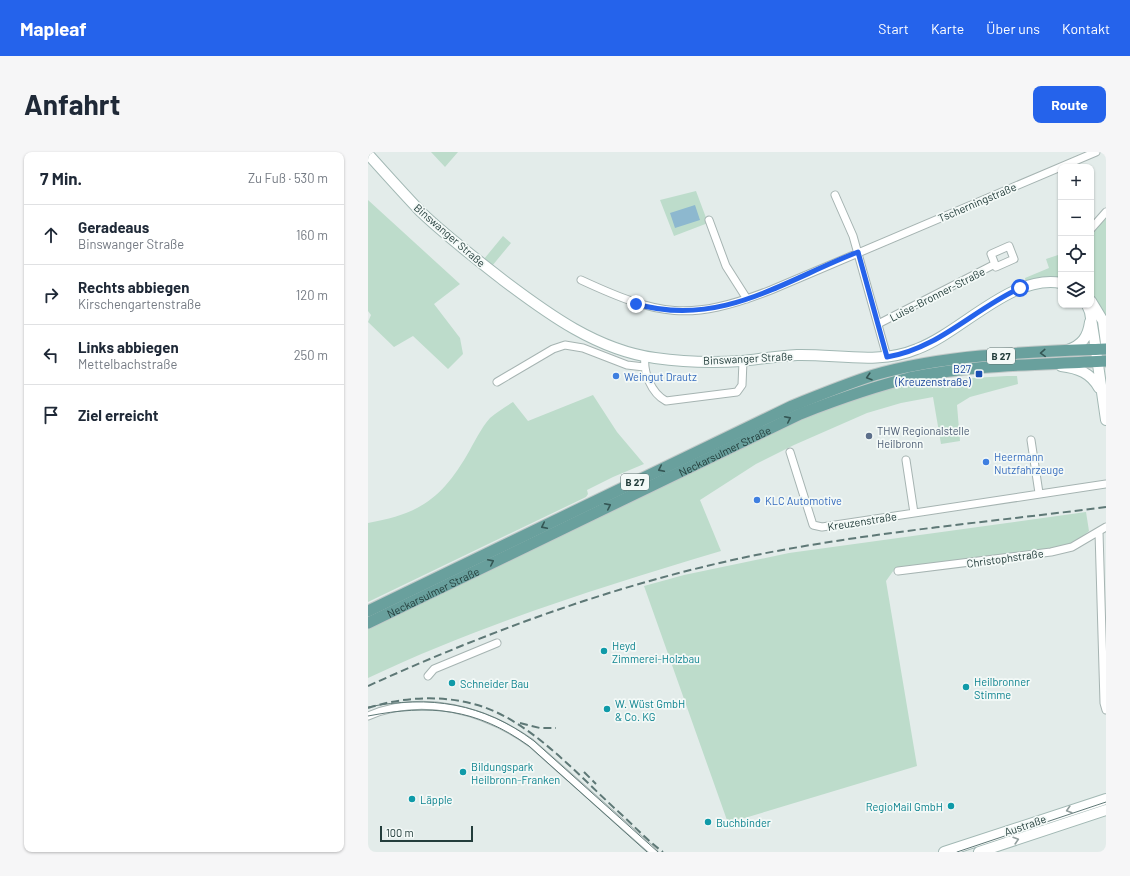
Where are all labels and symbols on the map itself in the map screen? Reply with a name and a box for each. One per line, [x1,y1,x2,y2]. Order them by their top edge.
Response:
street label: Tscherningstraße [936,180,1018,224]
street label: Binswanger Straße [412,201,488,269]
street label: Luise-Bronner-Straße [887,264,987,324]
route start [1011,279,1029,297]
route end [627,295,645,313]
road number: B 27 [987,348,1015,364]
street label: Binswanger Straße [703,349,793,367]
one-way arrow [1040,349,1046,358]
place label: B27 (Kreuzenstraße) [894,362,971,388]
marker: B27 (Kreuzenstraße) [974,369,984,379]
place label: Weingut Drautz [624,370,697,383]
marker: Weingut Drautz [611,371,621,381]
one-way arrow [866,372,873,381]
one-way arrow [784,416,792,424]
street label: Neckarsulmer Straße [676,423,773,478]
place label: THW Regionalstelle Heilbronn [877,424,970,450]
marker: THW Regionalstelle Heilbronn [864,431,874,441]
place label: Heermann Nutzfahrzeuge [994,450,1064,476]
marker: Heermann Nutzfahrzeuge [981,457,991,467]
one-way arrow [658,464,665,472]
road number: B 27 [621,474,649,490]
place label: KLC Automotive [765,494,842,507]
marker: KLC Automotive [752,495,762,505]
one-way arrow [604,503,611,511]
street label: Kreuzenstraße [826,509,898,533]
one-way arrow [541,521,548,529]
street label: Christophstraße [966,546,1044,570]
one-way arrow [487,559,494,567]
street label: Neckarsulmer Straße [385,564,481,619]
place label: Heyd Zimmerei-Holzbau [612,639,700,665]
marker: Heyd Zimmerei-Holzbau [599,646,609,656]
place label: Heilbronner Stimme [974,675,1030,701]
place label: Schneider Bau [460,677,529,690]
marker: Schneider Bau [447,678,457,688]
marker: Heilbronner Stimme [961,682,971,692]
place label: W. Wüst GmbH & Co. KG [615,697,685,723]
marker: W. Wüst GmbH & Co. KG [602,704,612,714]
place label: Bildungspark Heilbronn-Franken [471,760,560,786]
marker: Bildungspark Heilbronn-Franken [458,767,468,777]
place label: Läpple [420,793,453,806]
marker: Läpple [407,794,417,804]
place label: RegioMail GmbH [866,800,943,813]
marker: RegioMail GmbH [946,801,956,811]
one-way arrow [1065,805,1072,814]
street label: Austraße [1002,812,1048,838]
place label: Buchbinder [716,816,771,829]
marker: Buchbinder [703,817,713,827]
scale bar [380,824,473,843]
one-way arrow [1012,836,1019,845]

